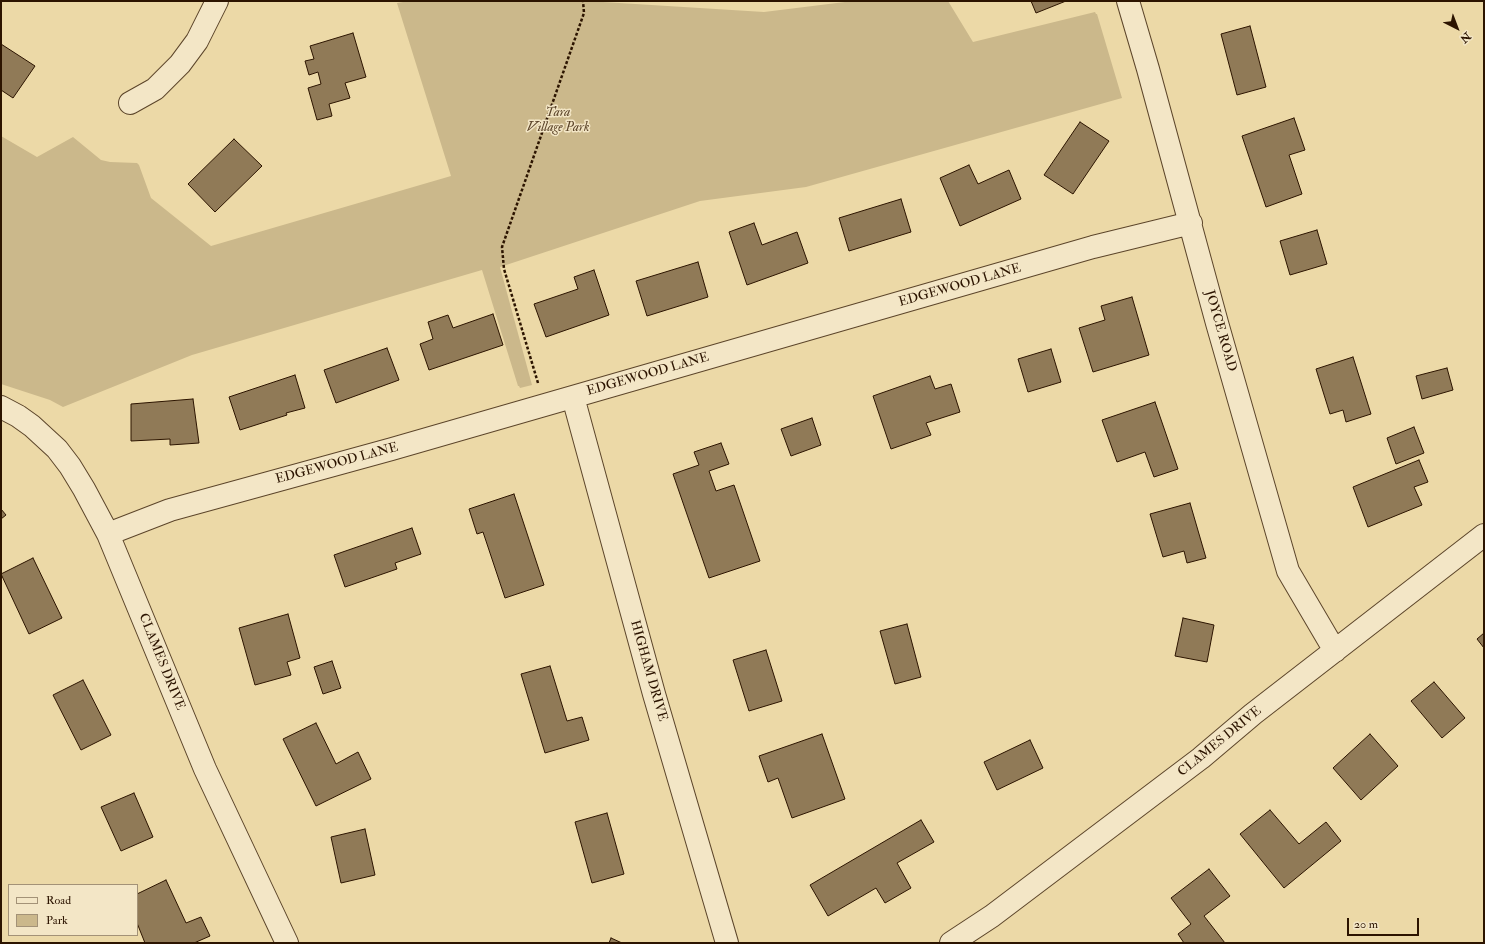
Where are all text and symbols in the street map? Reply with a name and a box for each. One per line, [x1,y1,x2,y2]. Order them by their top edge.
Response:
north arrow [1437,8,1477,48]
text: N [1457,29,1473,45]
park label: Tara Village Park [527,105,589,136]
street label: EDGEWOOD LANE [897,261,1023,311]
street label: JOYCE ROAD [1201,289,1239,373]
street label: EDGEWOOD LANE [585,350,711,400]
street label: EDGEWOOD LANE [274,440,400,488]
street label: CLAMES DRIVE [134,611,188,713]
street label: HIGHAM DRIVE [626,619,670,723]
street label: CLAMES DRIVE [1175,704,1265,780]
legend [8,884,138,936]
text: Road [46,893,71,908]
scale bar [1349,910,1421,936]
text: Park [46,913,68,928]
text: 20 m [1354,917,1378,932]

